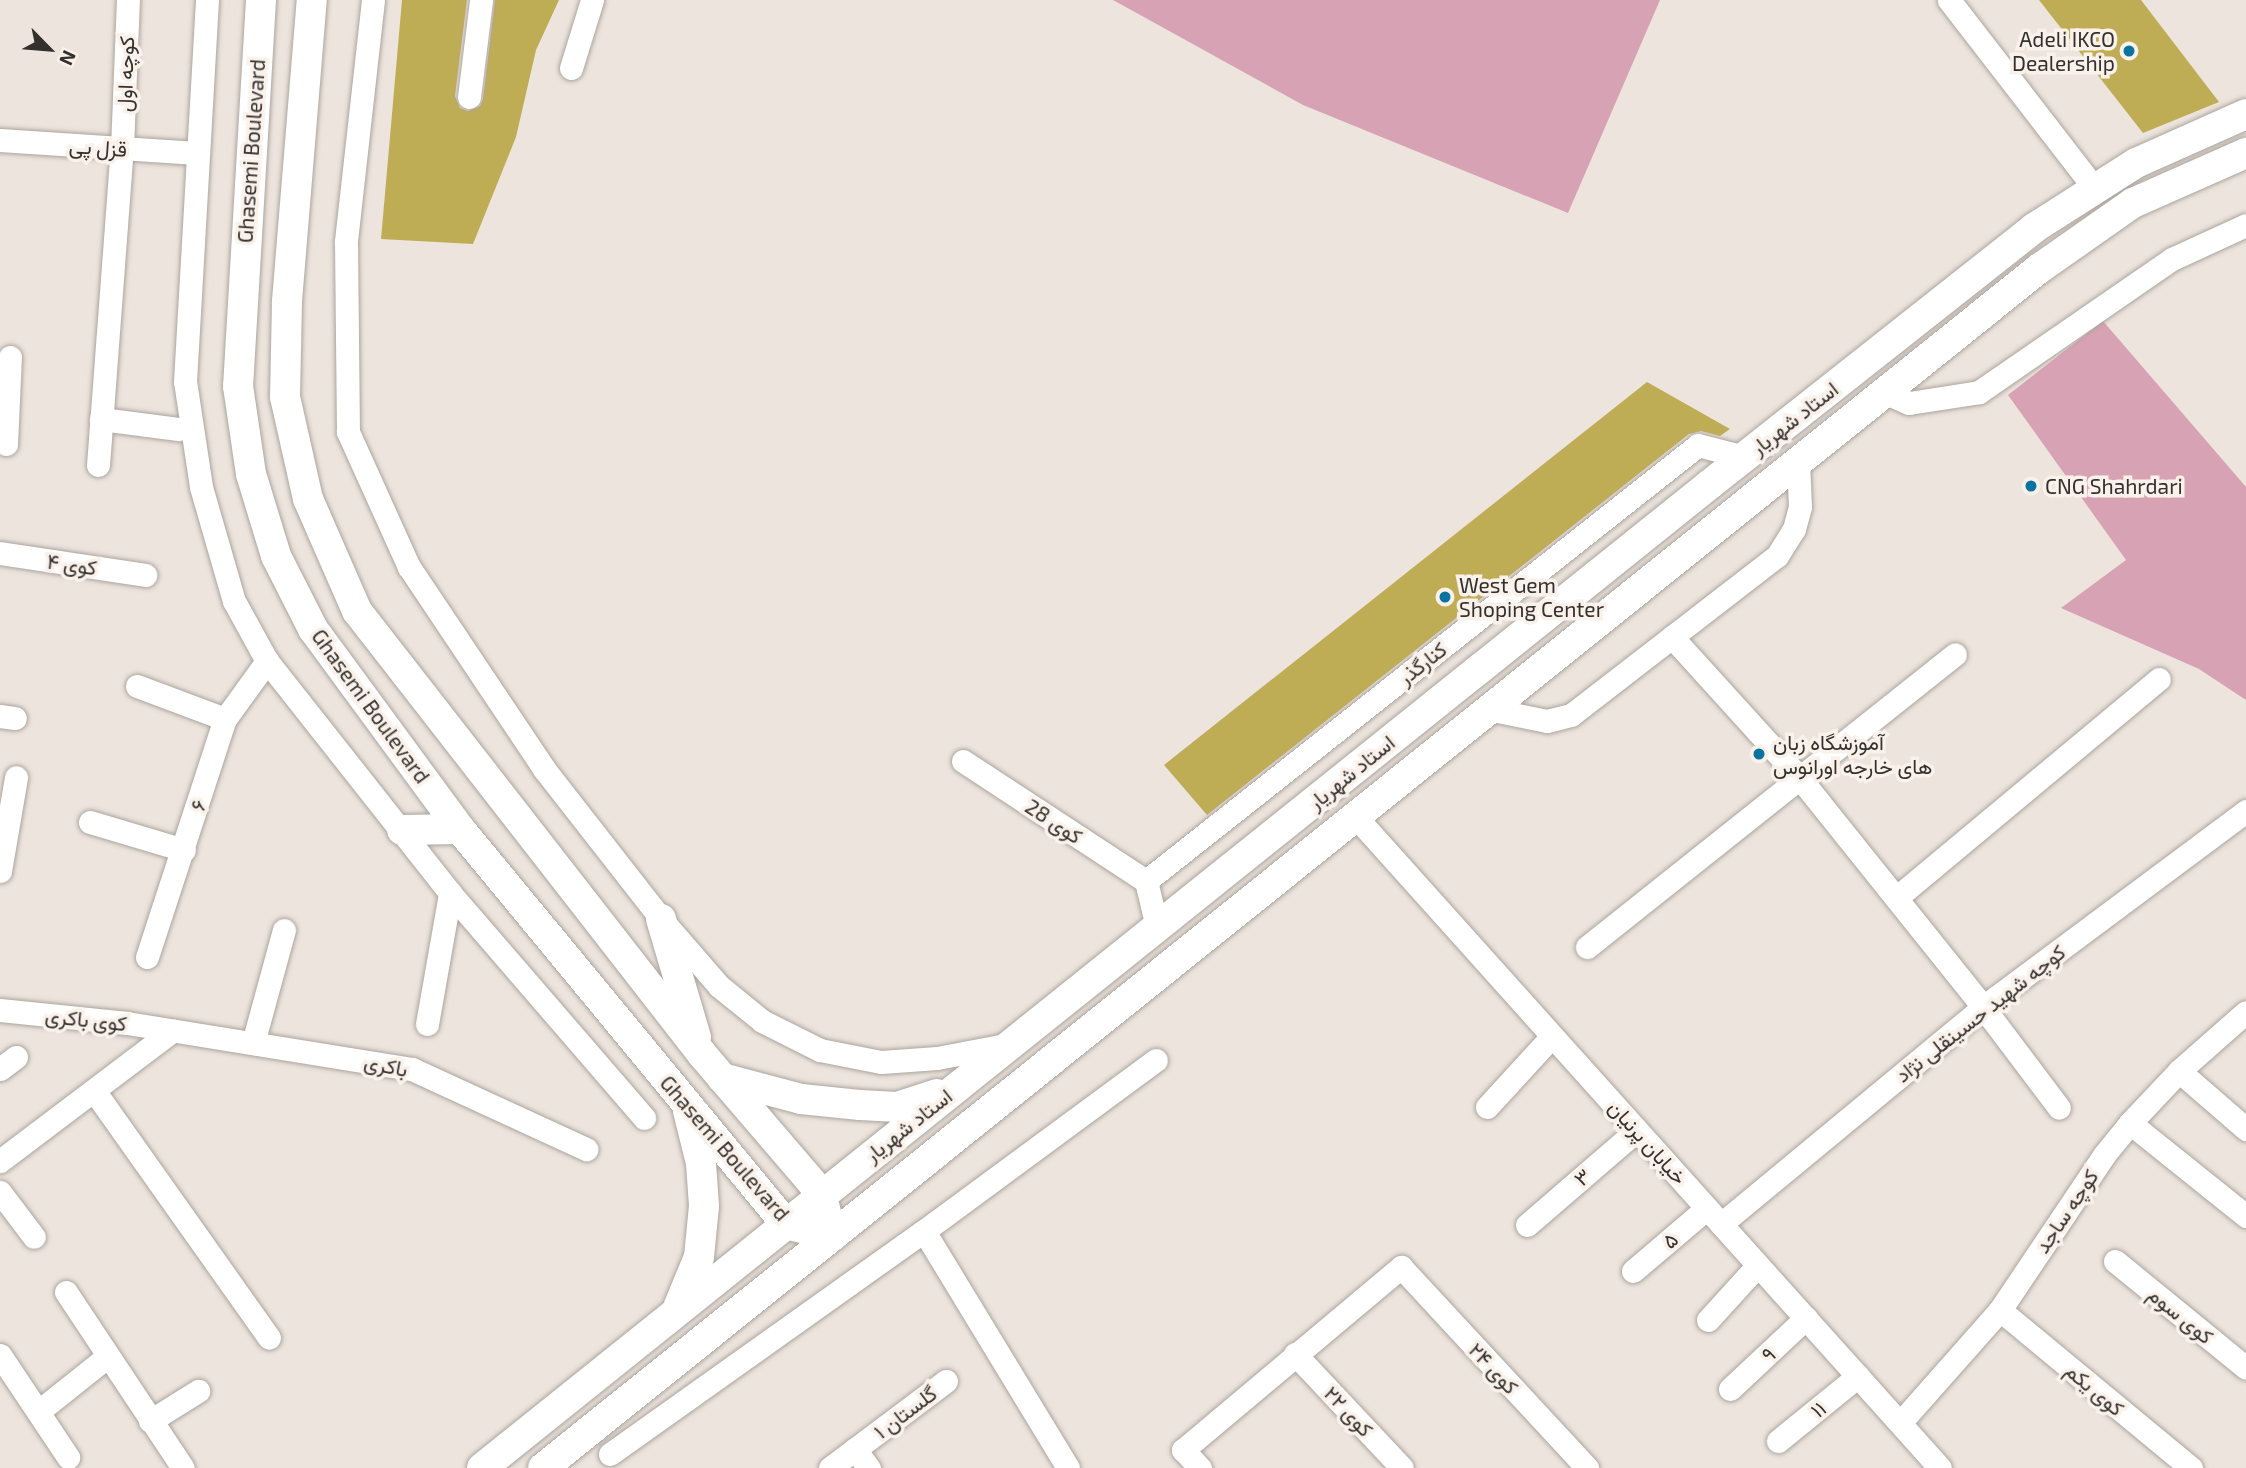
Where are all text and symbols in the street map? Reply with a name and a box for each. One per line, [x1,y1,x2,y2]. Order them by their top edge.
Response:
north arrow [14,14,84,84]
place label: Adeli IKCO Dealership [2012,26,2115,76]
street label: کوچه اول [111,36,139,112]
marker: Adeli IKCO Dealership [2121,43,2137,59]
text: N [55,47,82,69]
street label: Ghasemi Boulevard [232,58,270,244]
street label: قزل پی [68,132,128,162]
street label: استاد شهریار [1745,376,1843,460]
place label: CNG Shahrdari [2045,473,2183,499]
marker: CNG Shahrdari [2023,478,2039,494]
street label: کوی ۴ [45,548,99,580]
place label: West Gem Shoping Center [1459,572,1604,622]
marker: West Gem Shoping Center [1437,589,1453,605]
street label: Ghasemi Boulevard [307,624,435,788]
street label: کنارگذر [1393,636,1451,690]
street label: استاد شهریار [1303,729,1399,815]
place label: آموزشگاه زبان های خارجه اورانوس [1773,729,1932,779]
marker: آموزشگاه زبان های خارجه اورانوس [1751,746,1767,762]
street label: کوی 28 [1021,793,1087,849]
street label: ۶ [184,796,212,814]
street label: کوچه شهید حسینقلی نژاد [1890,939,2070,1087]
street label: کوی باکری [44,1002,128,1036]
street label: باکری [362,1048,410,1082]
street label: Ghasemi Boulevard [655,1070,795,1226]
street label: استاد شهریار [859,1083,957,1167]
street label: خیابان پرنیان [1604,1095,1692,1189]
street label: ۳ [1569,1163,1595,1191]
street label: کوچه ساجد [2029,1164,2103,1258]
street label: ۵ [1657,1226,1683,1254]
street label: کوی سوم [2143,1281,2219,1349]
street label: کوی ۲۴ [1464,1337,1524,1399]
street label: ۹ [1756,1341,1780,1367]
street label: کوی یکم [2061,1357,2129,1421]
street label: ۱ گلستان [869,1380,941,1444]
street label: کوی ۲۲ [1319,1380,1379,1442]
street label: ۱۱ [1805,1395,1831,1423]

